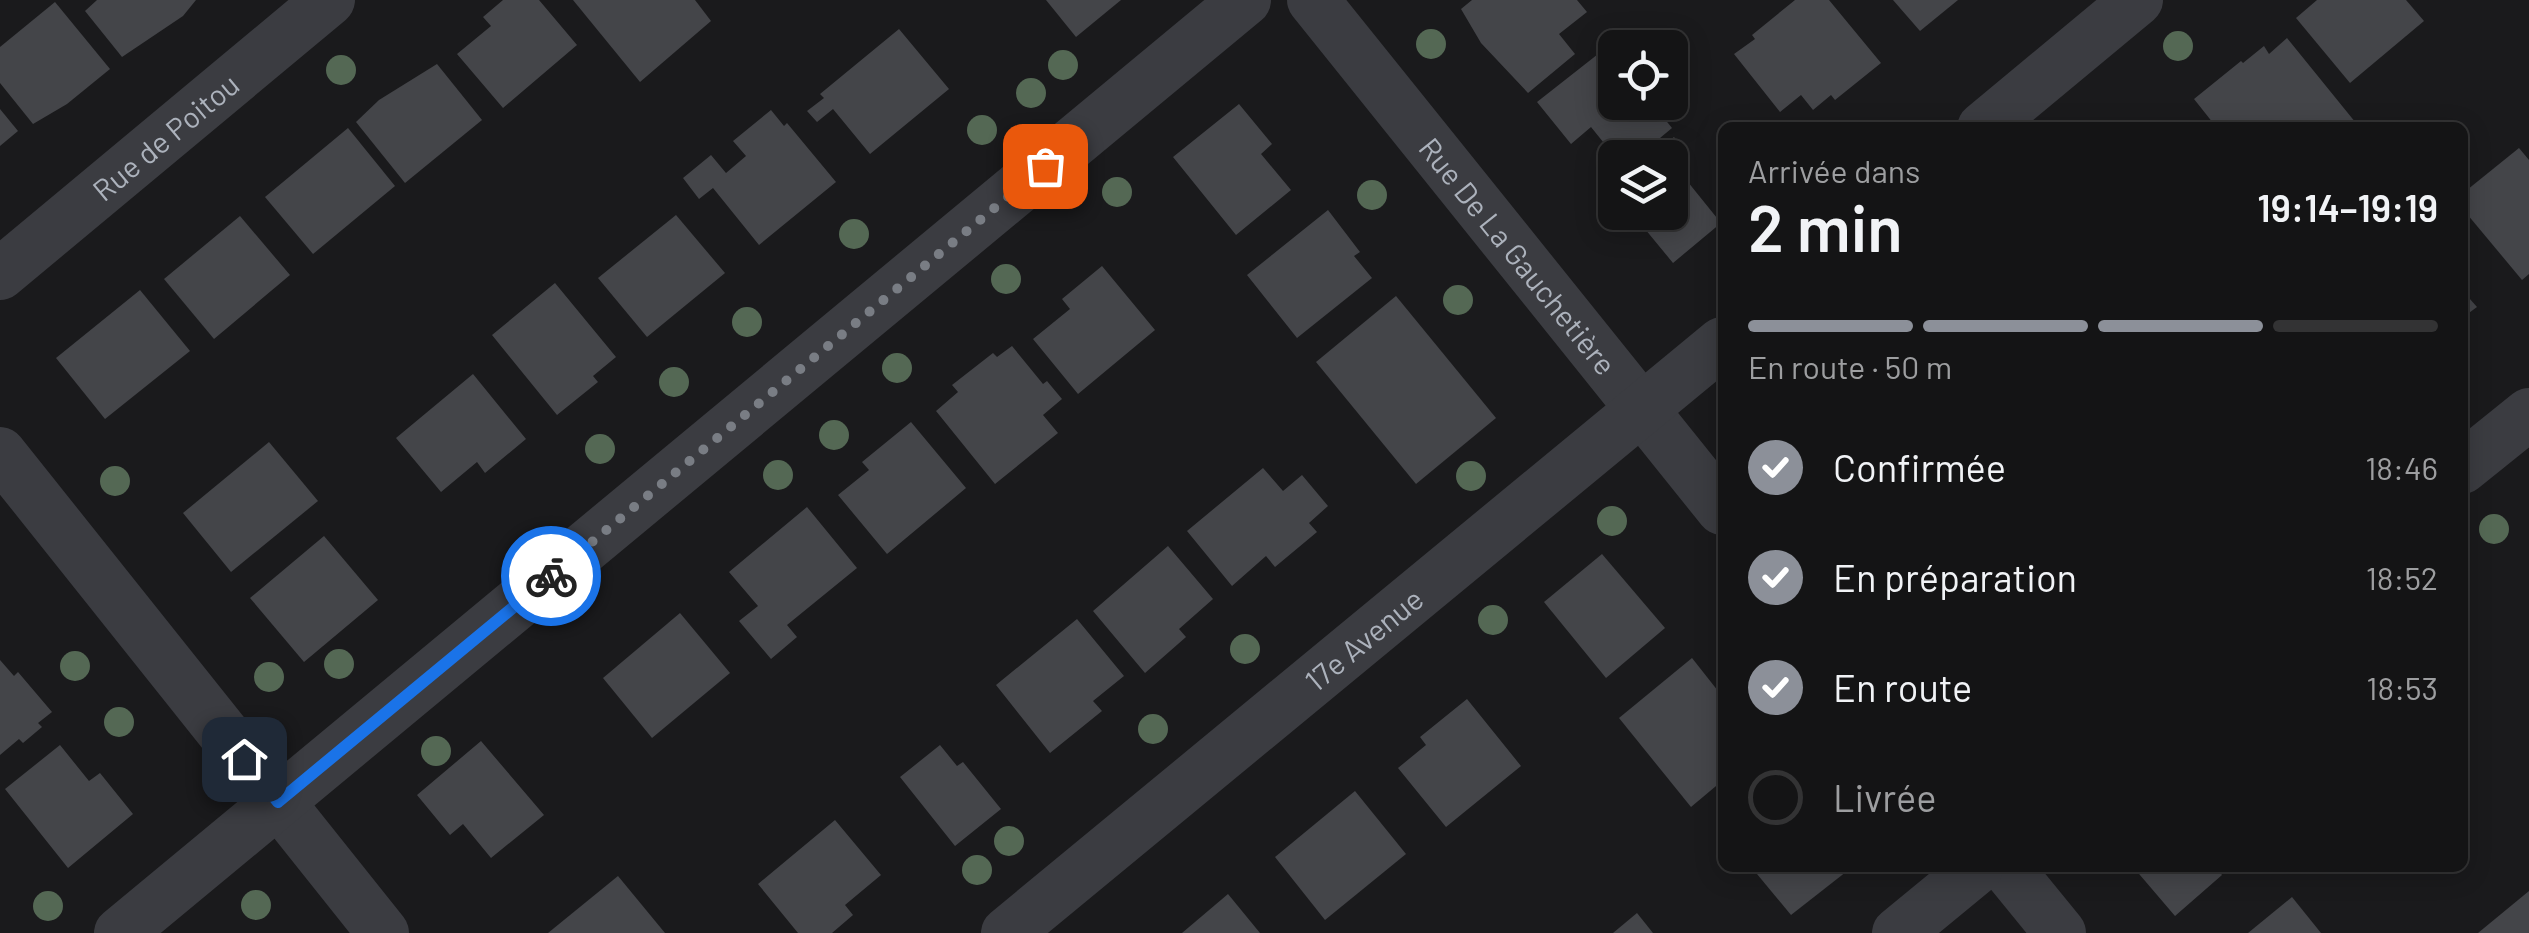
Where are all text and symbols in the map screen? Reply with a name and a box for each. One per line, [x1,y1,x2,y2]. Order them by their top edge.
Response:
map controls [1598,30,1688,230]
button: locate [1598,30,1688,120]
street label: Rue de Poitou [85,65,246,208]
pin [1003,124,1088,209]
street label: Rue De La Gauchetière [1412,130,1624,381]
icon: bag [1018,139,1073,194]
button: layers [1598,140,1688,230]
text: Arrivée dans [1748,151,1921,189]
text: 19:14–19:19 [2257,184,2438,230]
text: 2 min [1748,187,1903,265]
text: En route · 50 m [1748,347,1952,385]
icon: check [1748,440,1803,495]
text: Confirmée [1833,444,2006,490]
text: 18:46 [2365,448,2438,486]
courier [501,526,601,626]
icon: bike [524,549,579,604]
icon: check [1748,550,1803,605]
text: En préparation [1833,554,2077,600]
text: 18:52 [2366,558,2438,596]
street label: 17e Avenue [1297,580,1430,698]
icon: check [1748,660,1803,715]
text: En route [1833,664,1972,710]
text: 18:53 [2366,668,2438,706]
pin [202,717,287,802]
icon: home [217,732,272,787]
text: Livrée [1833,774,1936,820]

